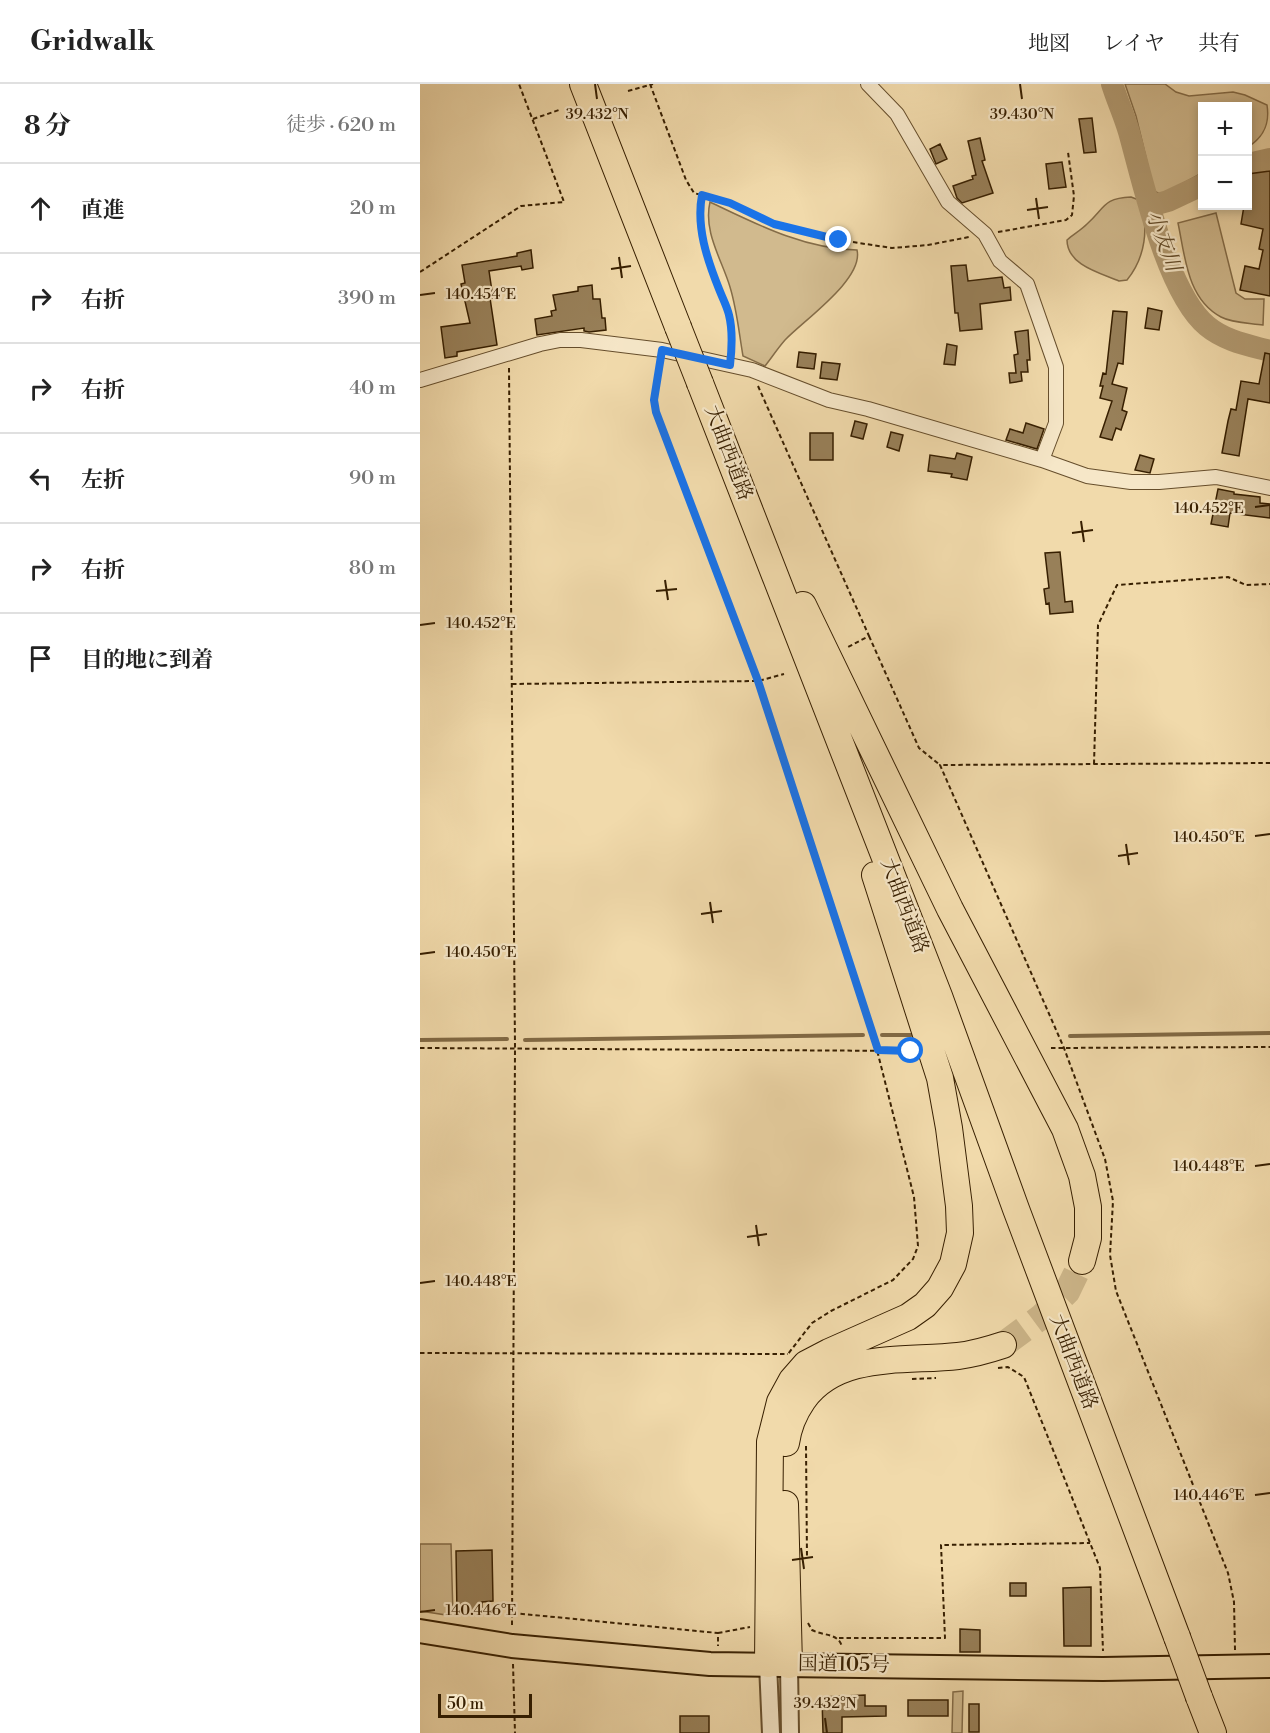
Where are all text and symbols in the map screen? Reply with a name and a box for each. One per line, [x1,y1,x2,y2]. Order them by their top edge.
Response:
text: Gridwalk [30,24,154,59]
text: 地図 [1028,31,1070,57]
text: レイヤ [1103,31,1165,57]
text: 共有 [1198,31,1240,57]
map controls [1198,102,1252,210]
button: + [1198,102,1252,156]
text: 39.432°N [565,105,629,124]
text: 39.430°N [990,105,1054,124]
text: 8 分 [24,110,71,142]
text: 徒歩 · 620 m [286,113,396,138]
button: − [1198,156,1252,210]
icon: ahead [24,192,57,225]
text: 20 m [350,196,396,221]
text: 直進 [81,197,125,224]
water label: 小友川 [1140,207,1187,277]
route end [825,226,851,252]
icon: right [24,282,57,315]
text: 140.454°E [446,285,516,304]
text: 390 m [338,286,396,311]
text: 右折 [81,287,125,314]
icon: right [24,372,57,405]
text: 40 m [349,376,396,401]
text: 右折 [81,377,125,404]
street label: 大曲西道路 [698,402,758,504]
icon: left [24,462,57,495]
text: 90 m [349,466,396,491]
text: 左折 [81,467,125,494]
text: 140.452°E [1174,499,1244,518]
icon: right [24,552,57,585]
text: 80 m [349,556,396,581]
text: 右折 [81,557,125,584]
text: 140.452°E [446,614,516,633]
icon: arrive [24,642,57,675]
text: 目的地に到着 [81,647,213,674]
text: 140.450°E [1173,828,1245,847]
street label: 大曲西道路 [874,855,934,957]
text: 140.450°E [445,943,517,962]
route start [897,1037,923,1063]
text: 140.448°E [1173,1157,1245,1176]
text: 140.448°E [445,1272,517,1291]
street label: 大曲西道路 [1043,1311,1103,1413]
text: 140.446°E [1173,1486,1245,1505]
text: 140.446°E [445,1601,517,1620]
street label: 国道105号 [798,1652,890,1678]
scale bar [438,1691,532,1718]
text: 50 m [447,1694,484,1714]
text: 39.432°N [793,1694,857,1713]

